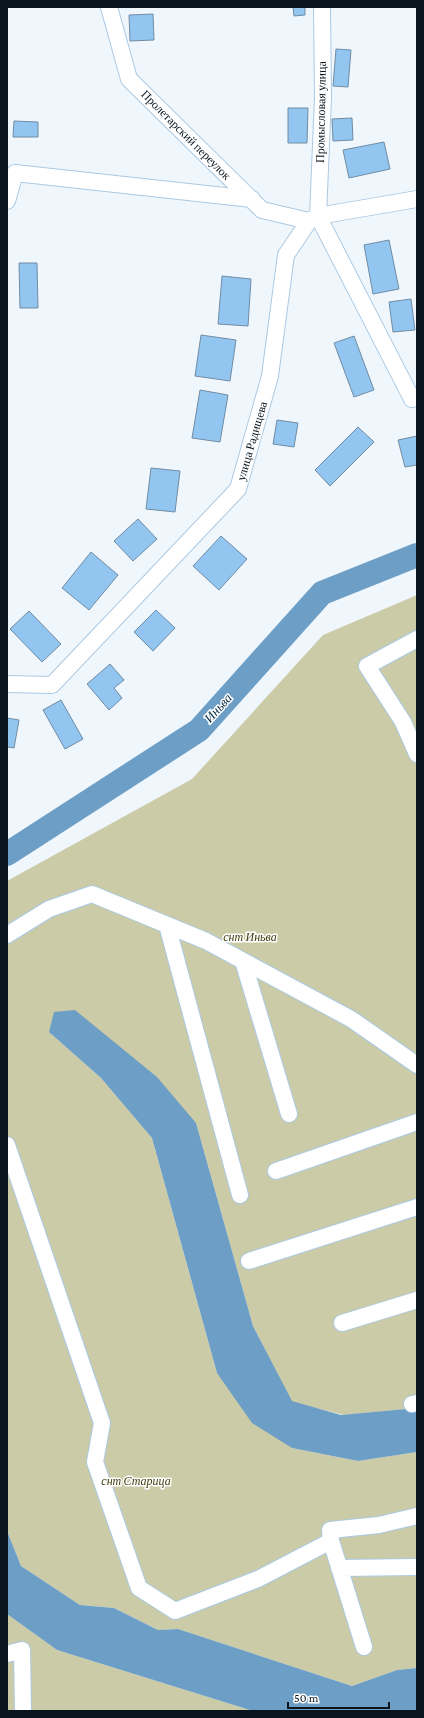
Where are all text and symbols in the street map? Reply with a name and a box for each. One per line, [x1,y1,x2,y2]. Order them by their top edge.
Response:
street label: Промысловая улица [313,60,329,163]
street label: Пролетарский переулок [138,87,234,183]
street label: улица Радищева [234,399,270,482]
water label: Иньва [200,690,235,726]
park label: снт Иньва [223,930,277,944]
park label: снт Старица [101,1474,171,1488]
scale bar [288,1684,389,1710]
text: 50 m [294,1691,319,1705]

